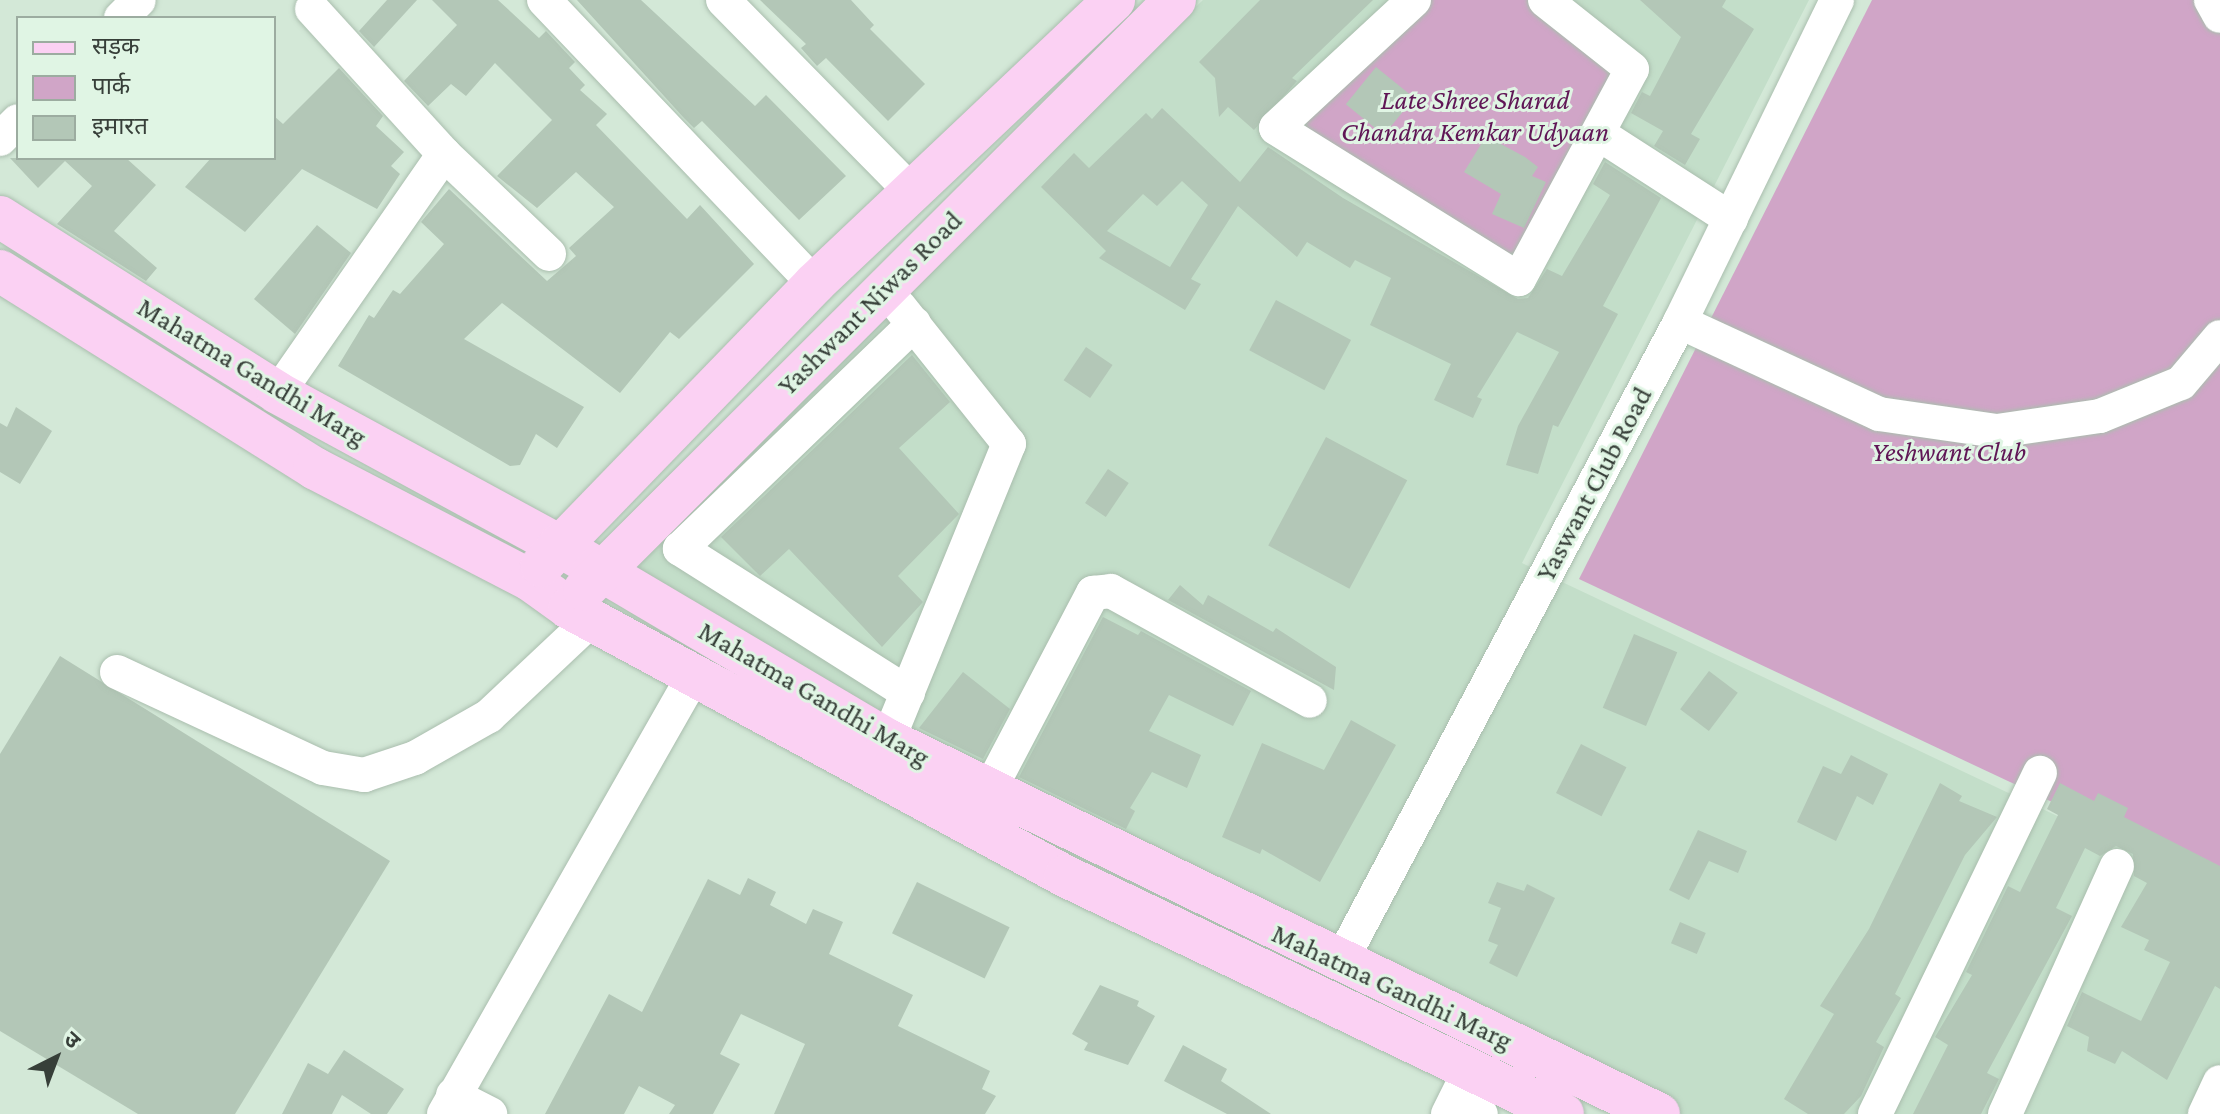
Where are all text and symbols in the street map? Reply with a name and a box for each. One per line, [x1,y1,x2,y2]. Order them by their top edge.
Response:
legend [16,16,276,160]
text: सड़क [92,32,140,59]
text: पार्क [92,72,130,99]
park label: Late Shree Sharad Chandra Kemkar Udyaan [1341,83,1609,149]
text: इमारत [92,112,148,139]
street label: Yashwant Niwas Road [771,204,969,402]
street label: Mahatma Gandhi Marg [131,290,373,454]
street label: Yaswant Club Road [1529,381,1659,587]
park label: Yeshwant Club [1872,435,2026,469]
street label: Mahatma Gandhi Marg [692,614,936,774]
street label: Mahatma Gandhi Marg [1266,917,1518,1057]
north arrow [16,1018,96,1098]
text: उ [59,1026,86,1053]

